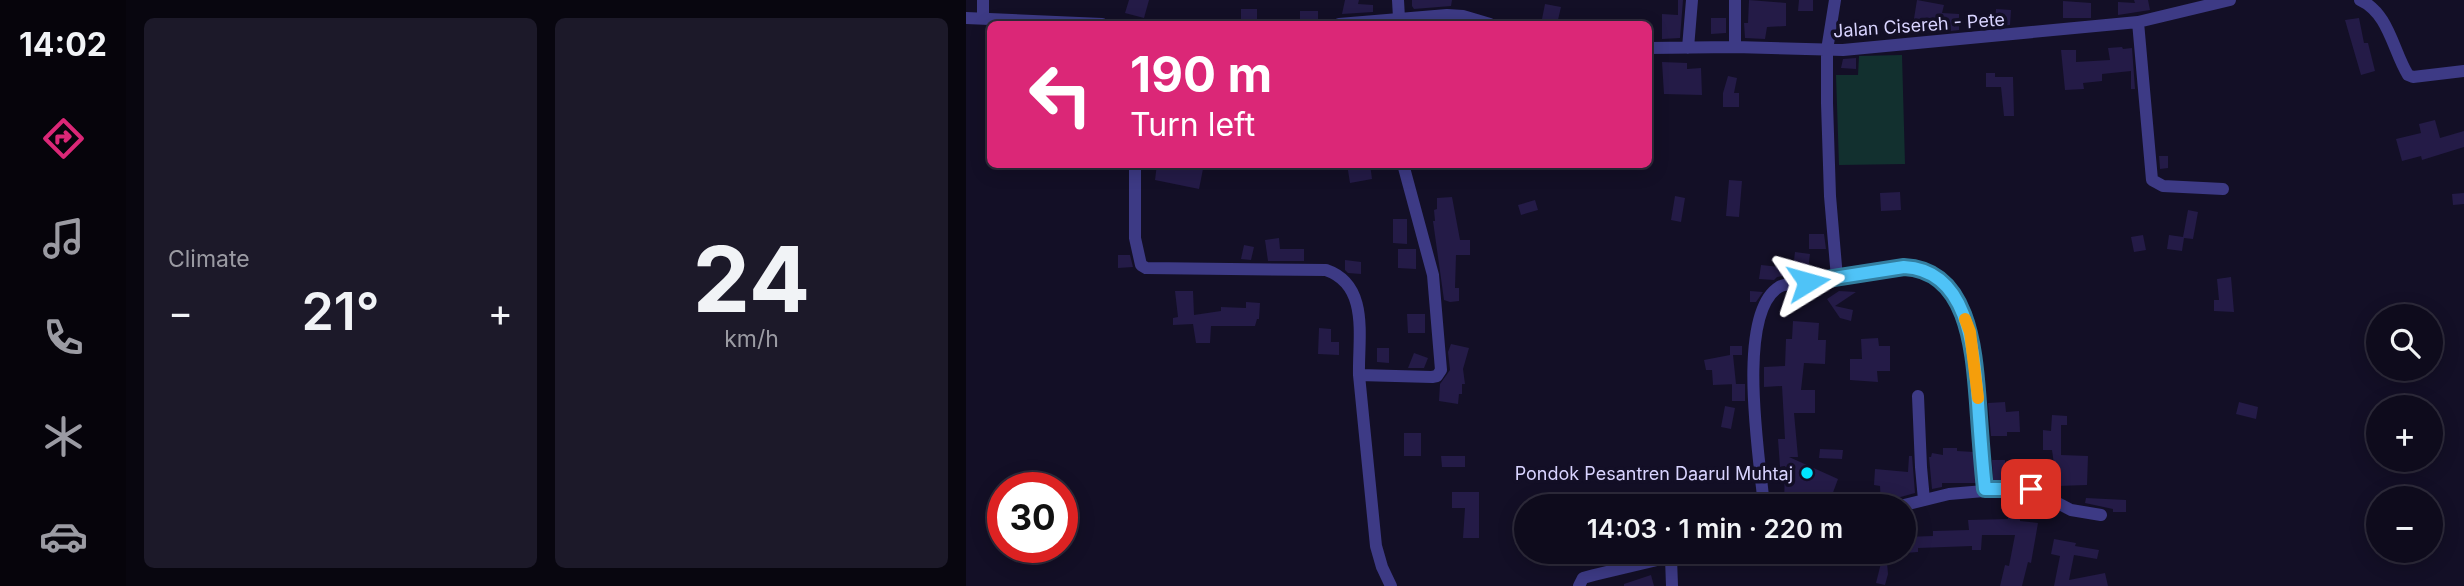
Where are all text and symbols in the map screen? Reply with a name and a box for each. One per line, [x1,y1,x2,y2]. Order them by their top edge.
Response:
street label: Jalan Cisereh - Pete [1832,9,2006,41]
text: 14:02 [19,25,107,64]
text: 190 m [1130,45,1272,104]
icon: left [1015,49,1106,140]
text: Turn left [1130,105,1255,144]
icon: directions [39,114,88,163]
icon: music [39,214,88,263]
text: 24 [693,224,810,334]
text: Climate [168,245,250,273]
position arrow [1771,245,1845,319]
text: 21° [301,280,380,343]
text: − [168,289,193,335]
text: + [488,289,513,335]
map controls [2366,304,2443,563]
button: search [2366,304,2443,381]
icon: phone [39,313,88,362]
text: km/h [724,325,779,353]
button: + [2366,395,2443,472]
icon: climate [39,412,88,461]
pin [2001,459,2061,519]
place label: Pondok Pesantren Daarul Muhtaj [1515,463,1793,484]
marker: Pondok Pesantren Daarul Muhtaj [1799,465,1815,481]
icon: arrive [2012,470,2050,508]
speed limit sign: 30 [987,472,1078,563]
button: − [2366,486,2443,563]
icon: car [39,512,88,561]
text: 14:03 · 1 min · 220 m [1587,513,1843,544]

